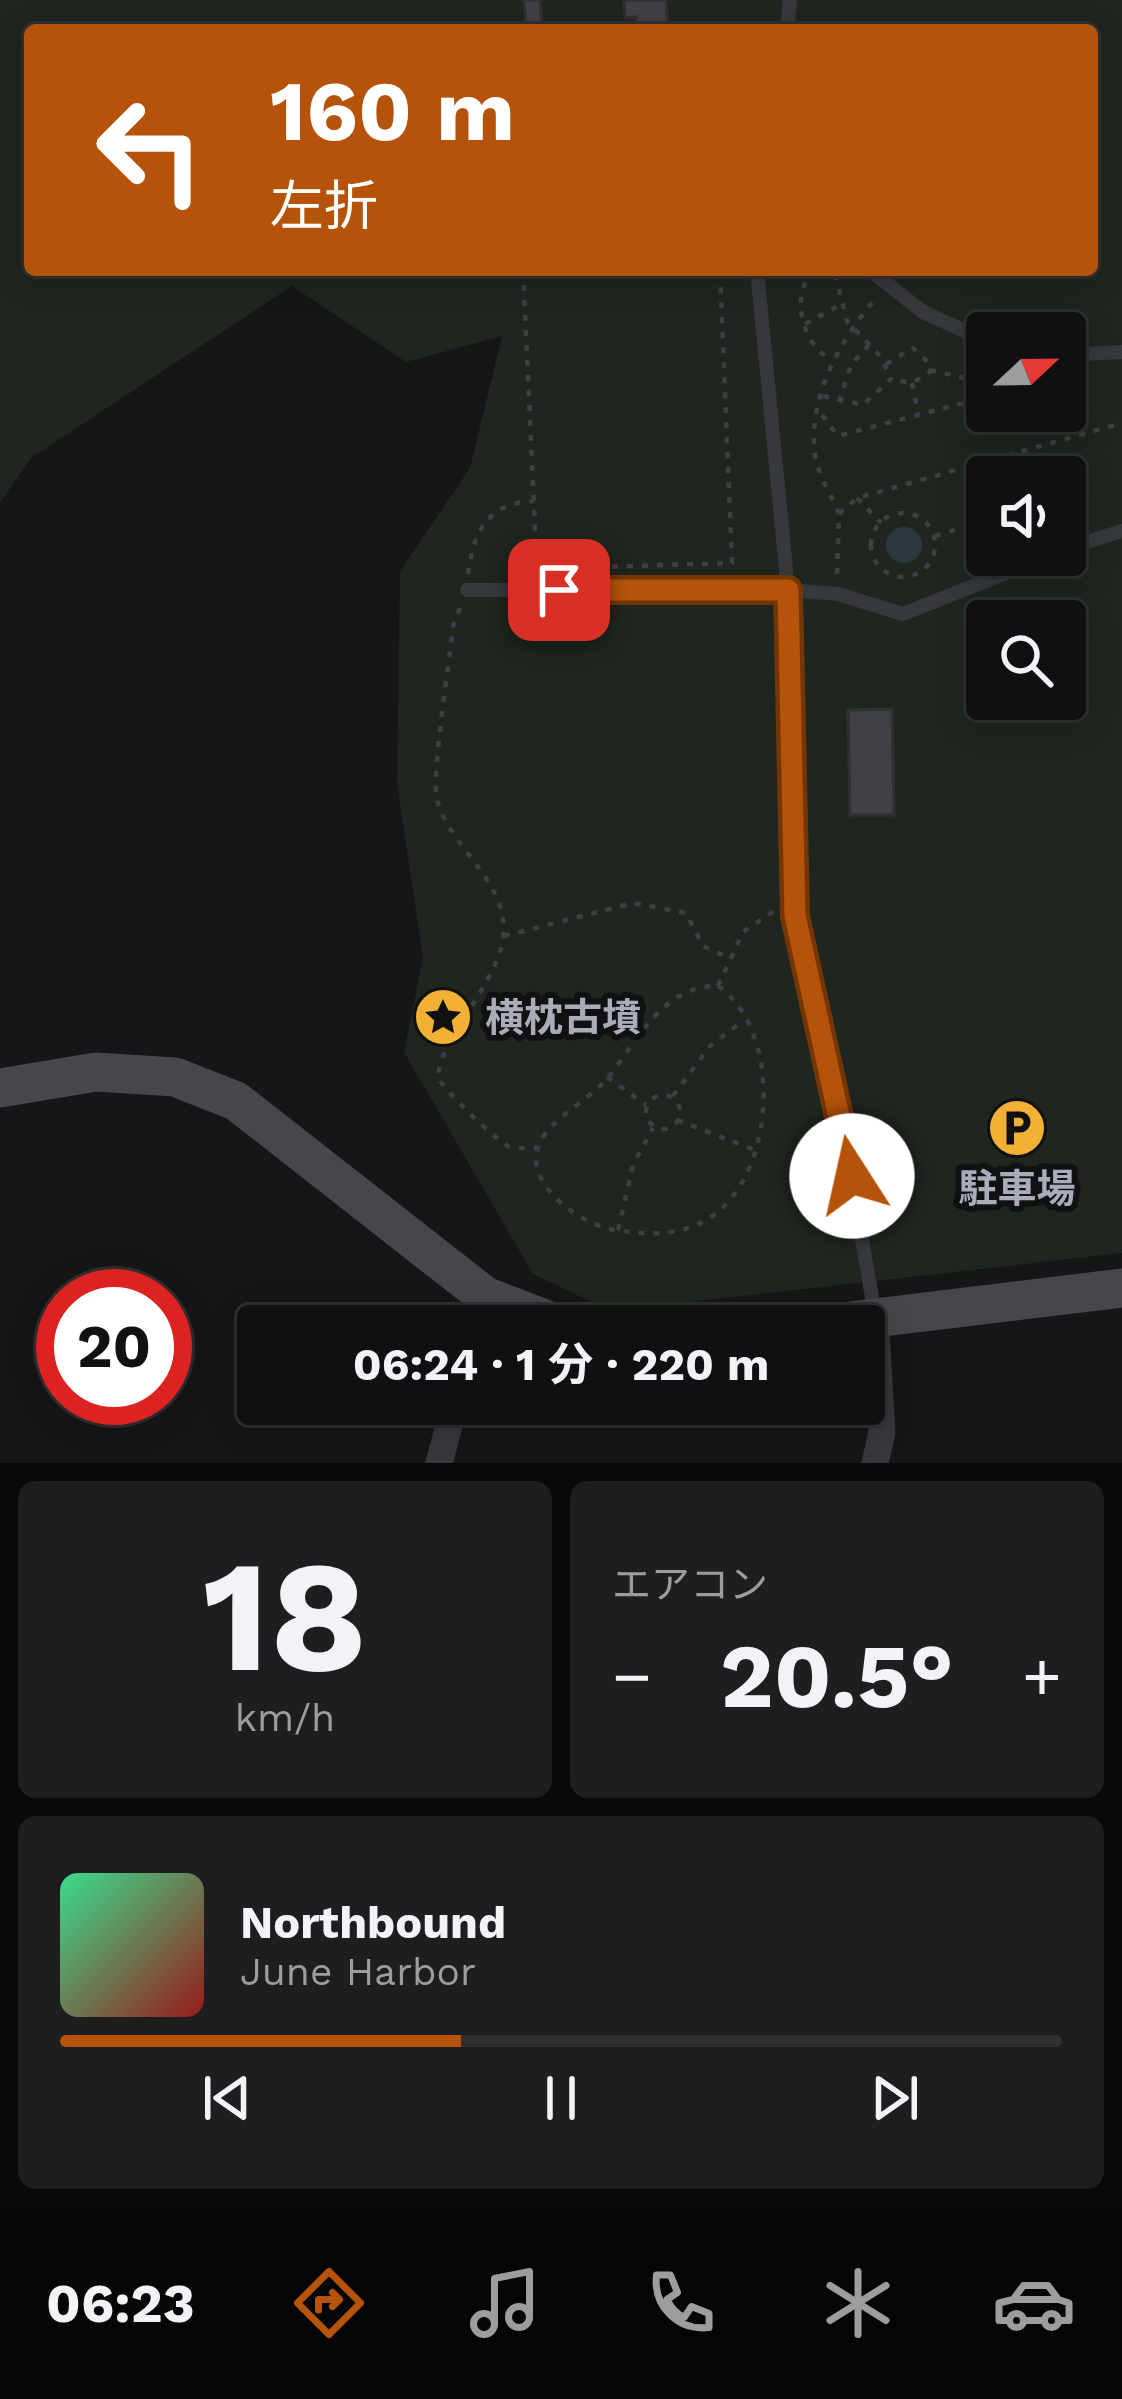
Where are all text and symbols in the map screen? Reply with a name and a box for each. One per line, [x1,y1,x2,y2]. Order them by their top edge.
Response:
text: 160 m [270,62,515,160]
icon: left [72,72,228,228]
text: 左折 [270,175,378,238]
north arrow [966,312,1086,432]
map controls [966,312,1086,720]
button: sound [966,456,1086,576]
pin [508,539,610,641]
icon: arrive [526,557,592,623]
button: search [966,600,1086,720]
place icon: 横枕古墳 [412,986,474,1048]
place label: 横枕古墳 [485,995,641,1040]
parking icon: 駐車場 [986,1097,1048,1159]
position arrow [789,1113,915,1239]
place label: 駐車場 [958,1166,1076,1211]
speed limit sign: 20 [36,1269,192,1425]
text: 06:24 · 1 分 · 220 m [353,1338,769,1391]
text: 18 [202,1525,368,1708]
text: エアコン [612,1562,768,1607]
text: 20.5° [720,1623,954,1729]
text: − [612,1638,652,1715]
text: + [1022,1638,1062,1715]
text: km/h [235,1695,335,1740]
text: Northbound [240,1896,506,1949]
text: June Harbor [240,1949,476,1994]
icon: previous [194,2065,260,2131]
icon: pause [528,2065,594,2131]
icon: next [862,2065,928,2131]
icon: directions [287,2261,371,2345]
icon: music [463,2261,547,2345]
icon: phone [639,2261,723,2345]
icon: climate [816,2261,900,2345]
icon: car [992,2261,1076,2345]
text: 06:23 [46,2272,195,2335]

